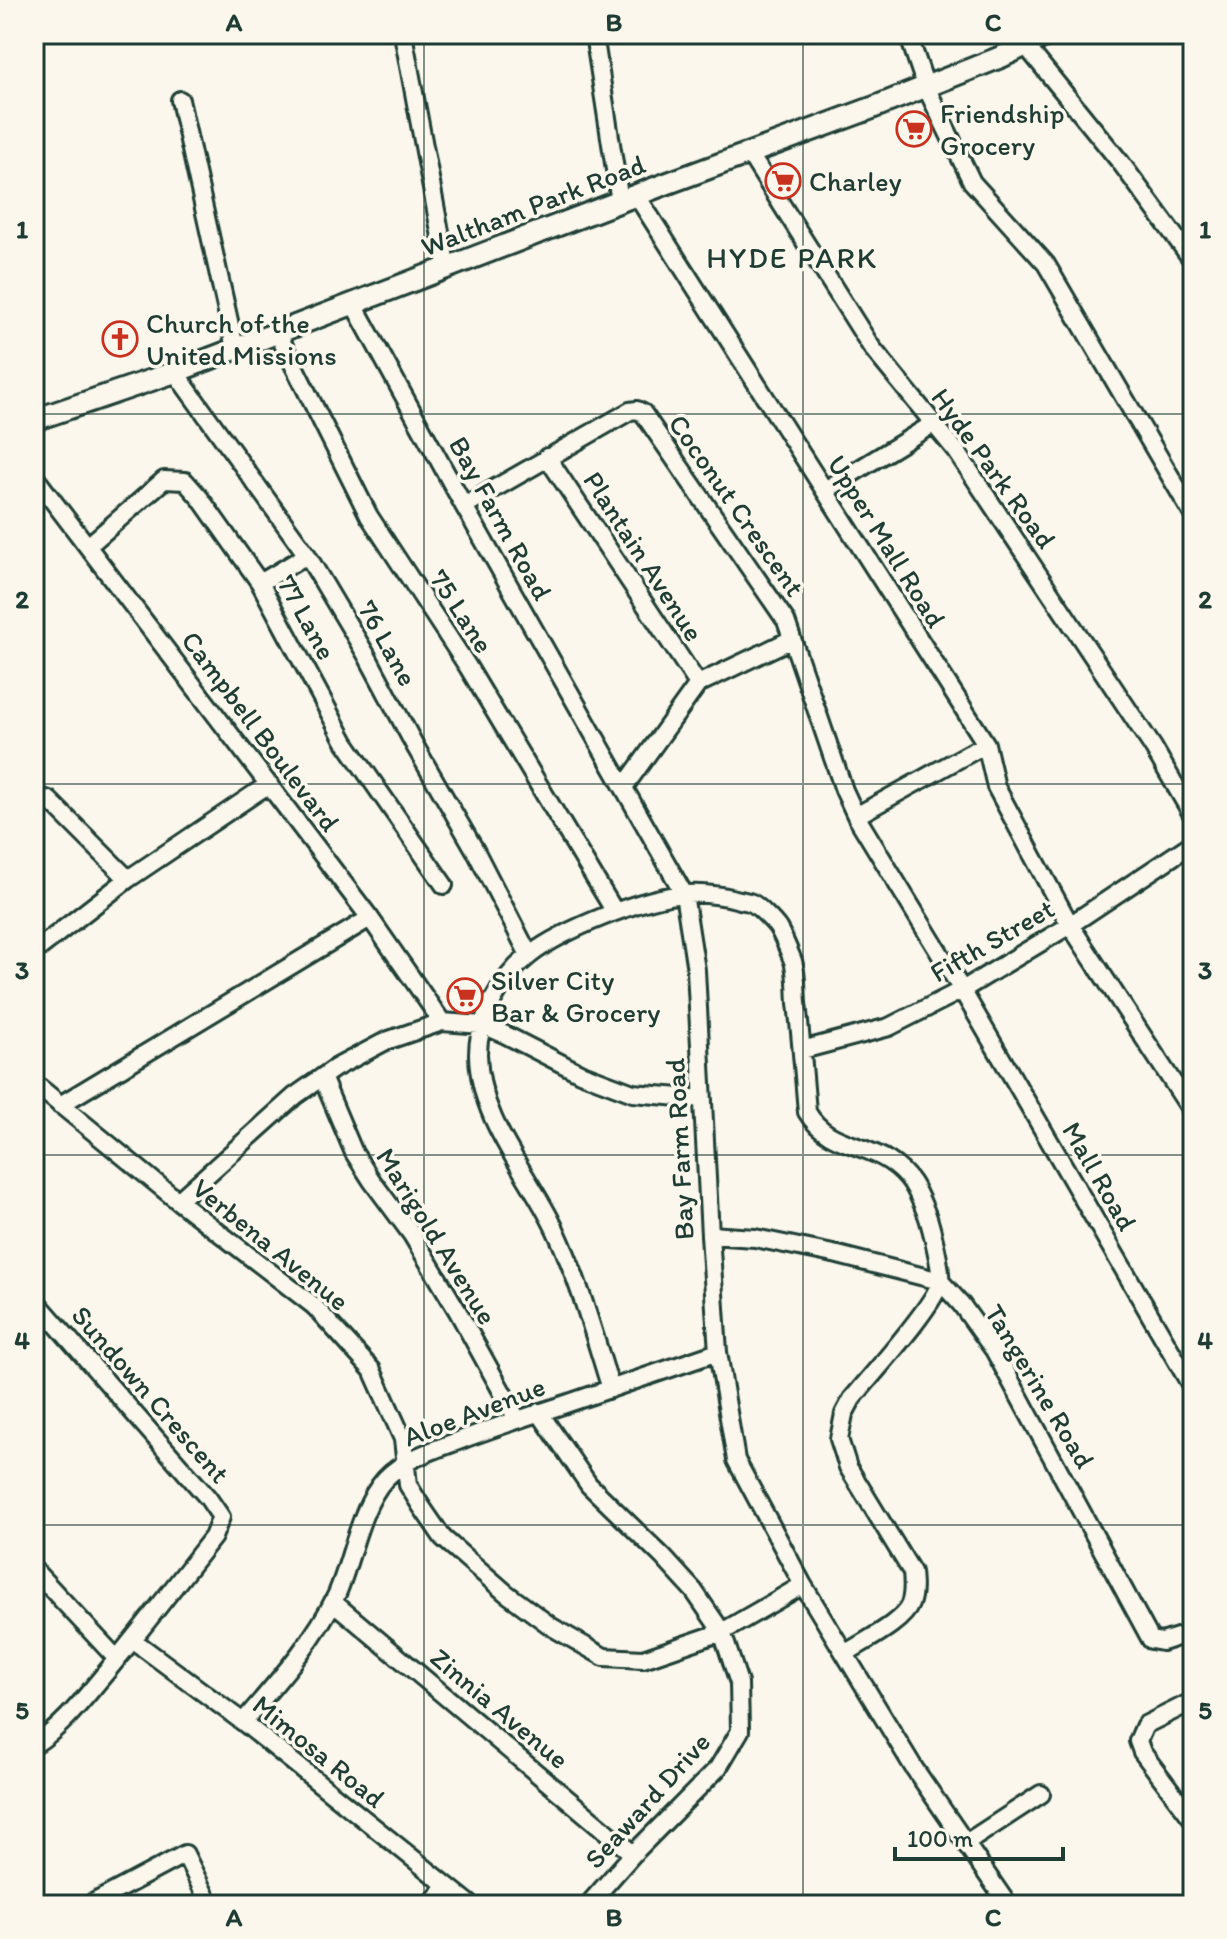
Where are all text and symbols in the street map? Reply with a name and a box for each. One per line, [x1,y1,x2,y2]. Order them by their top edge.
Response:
text: A [225,6,243,38]
text: B [606,6,623,38]
text: C [985,6,1002,38]
place label: Friendship Grocery [940,96,1065,162]
supermarket icon: Friendship Grocery [895,110,933,148]
street label: Waltham Park Road [416,146,650,263]
supermarket icon: Charley [764,162,802,200]
place label: Charley [809,164,902,198]
text: 1 [16,213,28,245]
text: 1 [1199,213,1211,245]
district label: HYDE PARK [706,239,878,276]
place label: Church of the United Missions [146,306,337,372]
church icon: Church of the United Missions [101,320,139,358]
street label: Hyde Park Road [924,381,1064,555]
street label: Coconut Crescent [662,407,812,603]
street label: Bay Farm Road [442,430,560,606]
street label: Upper Mall Road [820,448,954,634]
street label: Plantain Avenue [576,465,712,647]
street label: 75 Lane [422,563,502,659]
street label: 77 Lane [270,569,344,665]
text: 2 [15,583,29,615]
text: 2 [1198,583,1212,615]
street label: 76 Lane [351,594,425,692]
street label: Campbell Boulevard [175,624,347,838]
street label: Fifth Street [924,891,1060,989]
text: 3 [15,954,29,986]
text: 3 [1198,954,1212,986]
place label: Silver City Bar & Grocery [491,963,660,1029]
supermarket icon: Silver City Bar & Grocery [446,977,484,1015]
street label: Bay Farm Road [657,1057,701,1241]
street label: Mall Road [1055,1115,1145,1237]
street label: Marigold Avenue [369,1141,505,1331]
street label: Verbena Avenue [186,1170,356,1318]
street label: Sundown Crescent [65,1298,237,1490]
street label: Tangerine Road [978,1298,1102,1474]
text: 4 [14,1324,30,1356]
text: 4 [1197,1324,1213,1356]
street label: Aloe Avenue [398,1368,550,1454]
street label: Zinnia Avenue [424,1640,576,1776]
street label: Mimosa Road [246,1687,392,1815]
text: 5 [15,1694,29,1726]
text: 5 [1198,1694,1212,1726]
street label: Seaward Drive [577,1725,717,1875]
scale bar [895,1811,1063,1861]
text: 100 m [907,1824,973,1853]
text: A [225,1901,243,1933]
text: B [606,1901,623,1933]
text: C [985,1901,1002,1933]

